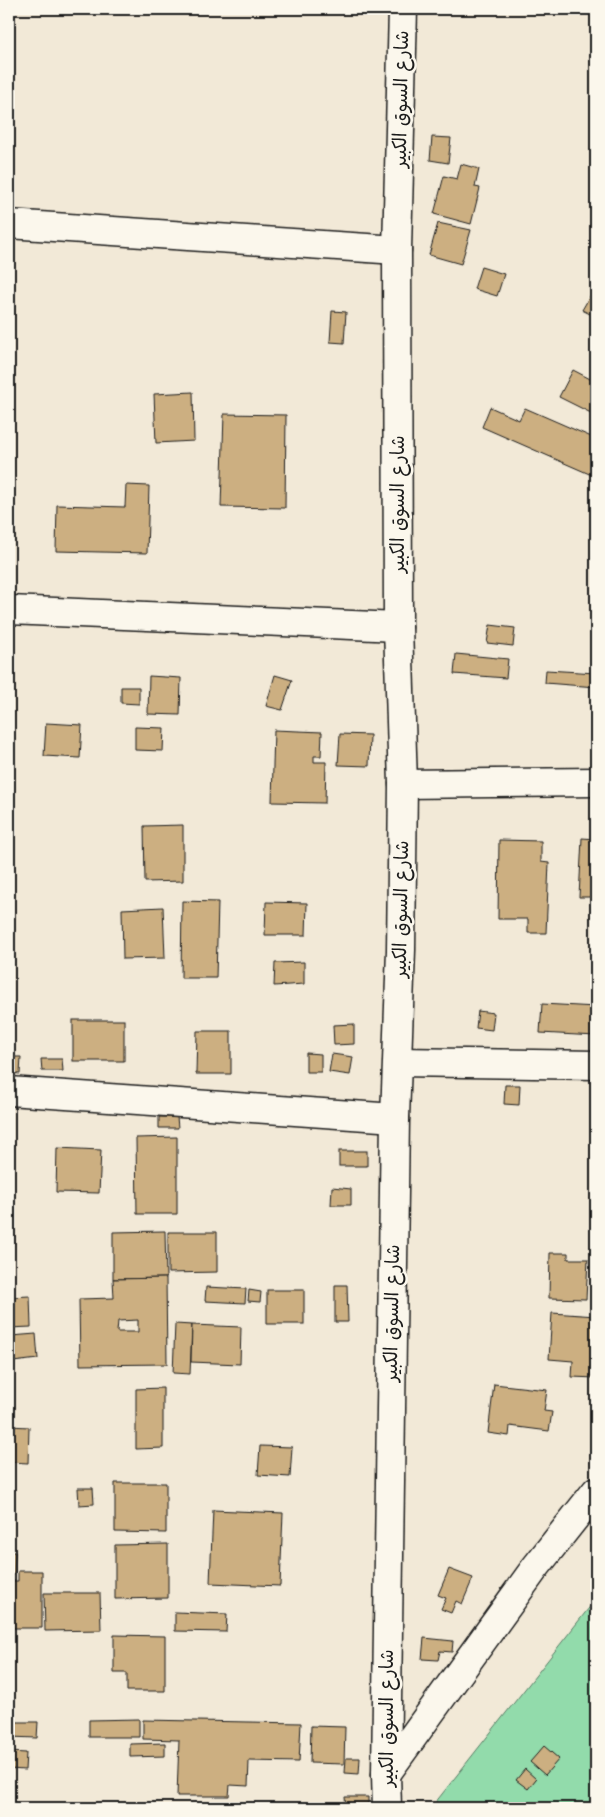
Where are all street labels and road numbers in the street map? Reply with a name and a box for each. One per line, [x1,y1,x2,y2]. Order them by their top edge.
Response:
street label: شارع السوق الكبير [389,30,415,170]
street label: شارع السوق الكبير [387,435,411,575]
street label: شارع السوق الكبير [389,840,415,980]
street label: شارع السوق الكبير [380,1244,406,1384]
street label: شارع السوق الكبير [376,1649,400,1789]

